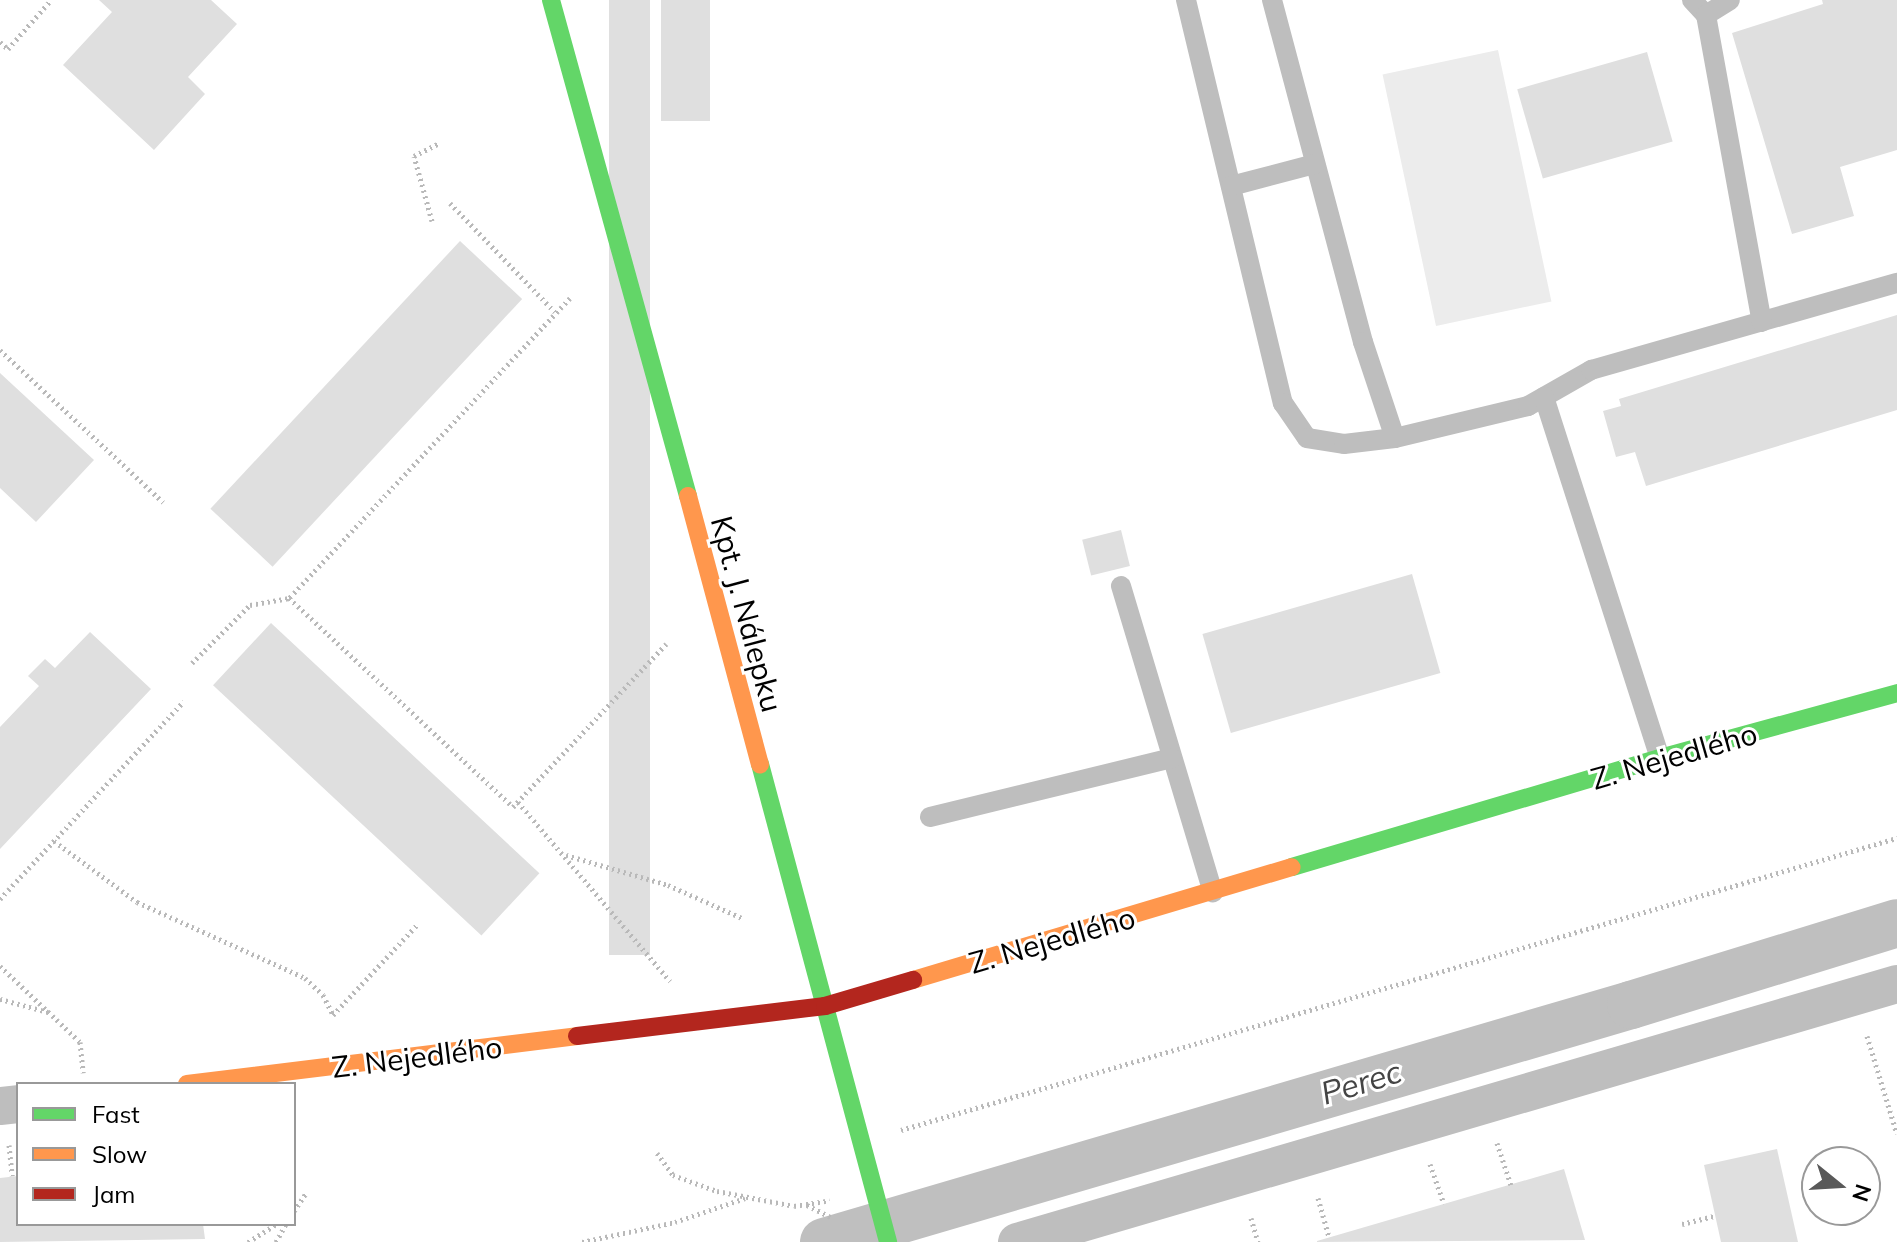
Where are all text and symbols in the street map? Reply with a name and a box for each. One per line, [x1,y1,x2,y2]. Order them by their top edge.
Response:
street label: Kpt. J. Nálepku [704,512,790,716]
street label: Z. Nejedlého [1587,715,1761,797]
street label: Z. Nejedlého [965,899,1139,981]
street label: Z. Nejedlého [330,1029,504,1085]
water label: Perec [1316,1052,1406,1112]
legend [16,1082,296,1226]
text: Fast [92,1099,140,1129]
text: Slow [92,1139,147,1169]
north arrow [1801,1146,1881,1226]
text: Jam [92,1179,135,1209]
text: N [1846,1181,1878,1205]

